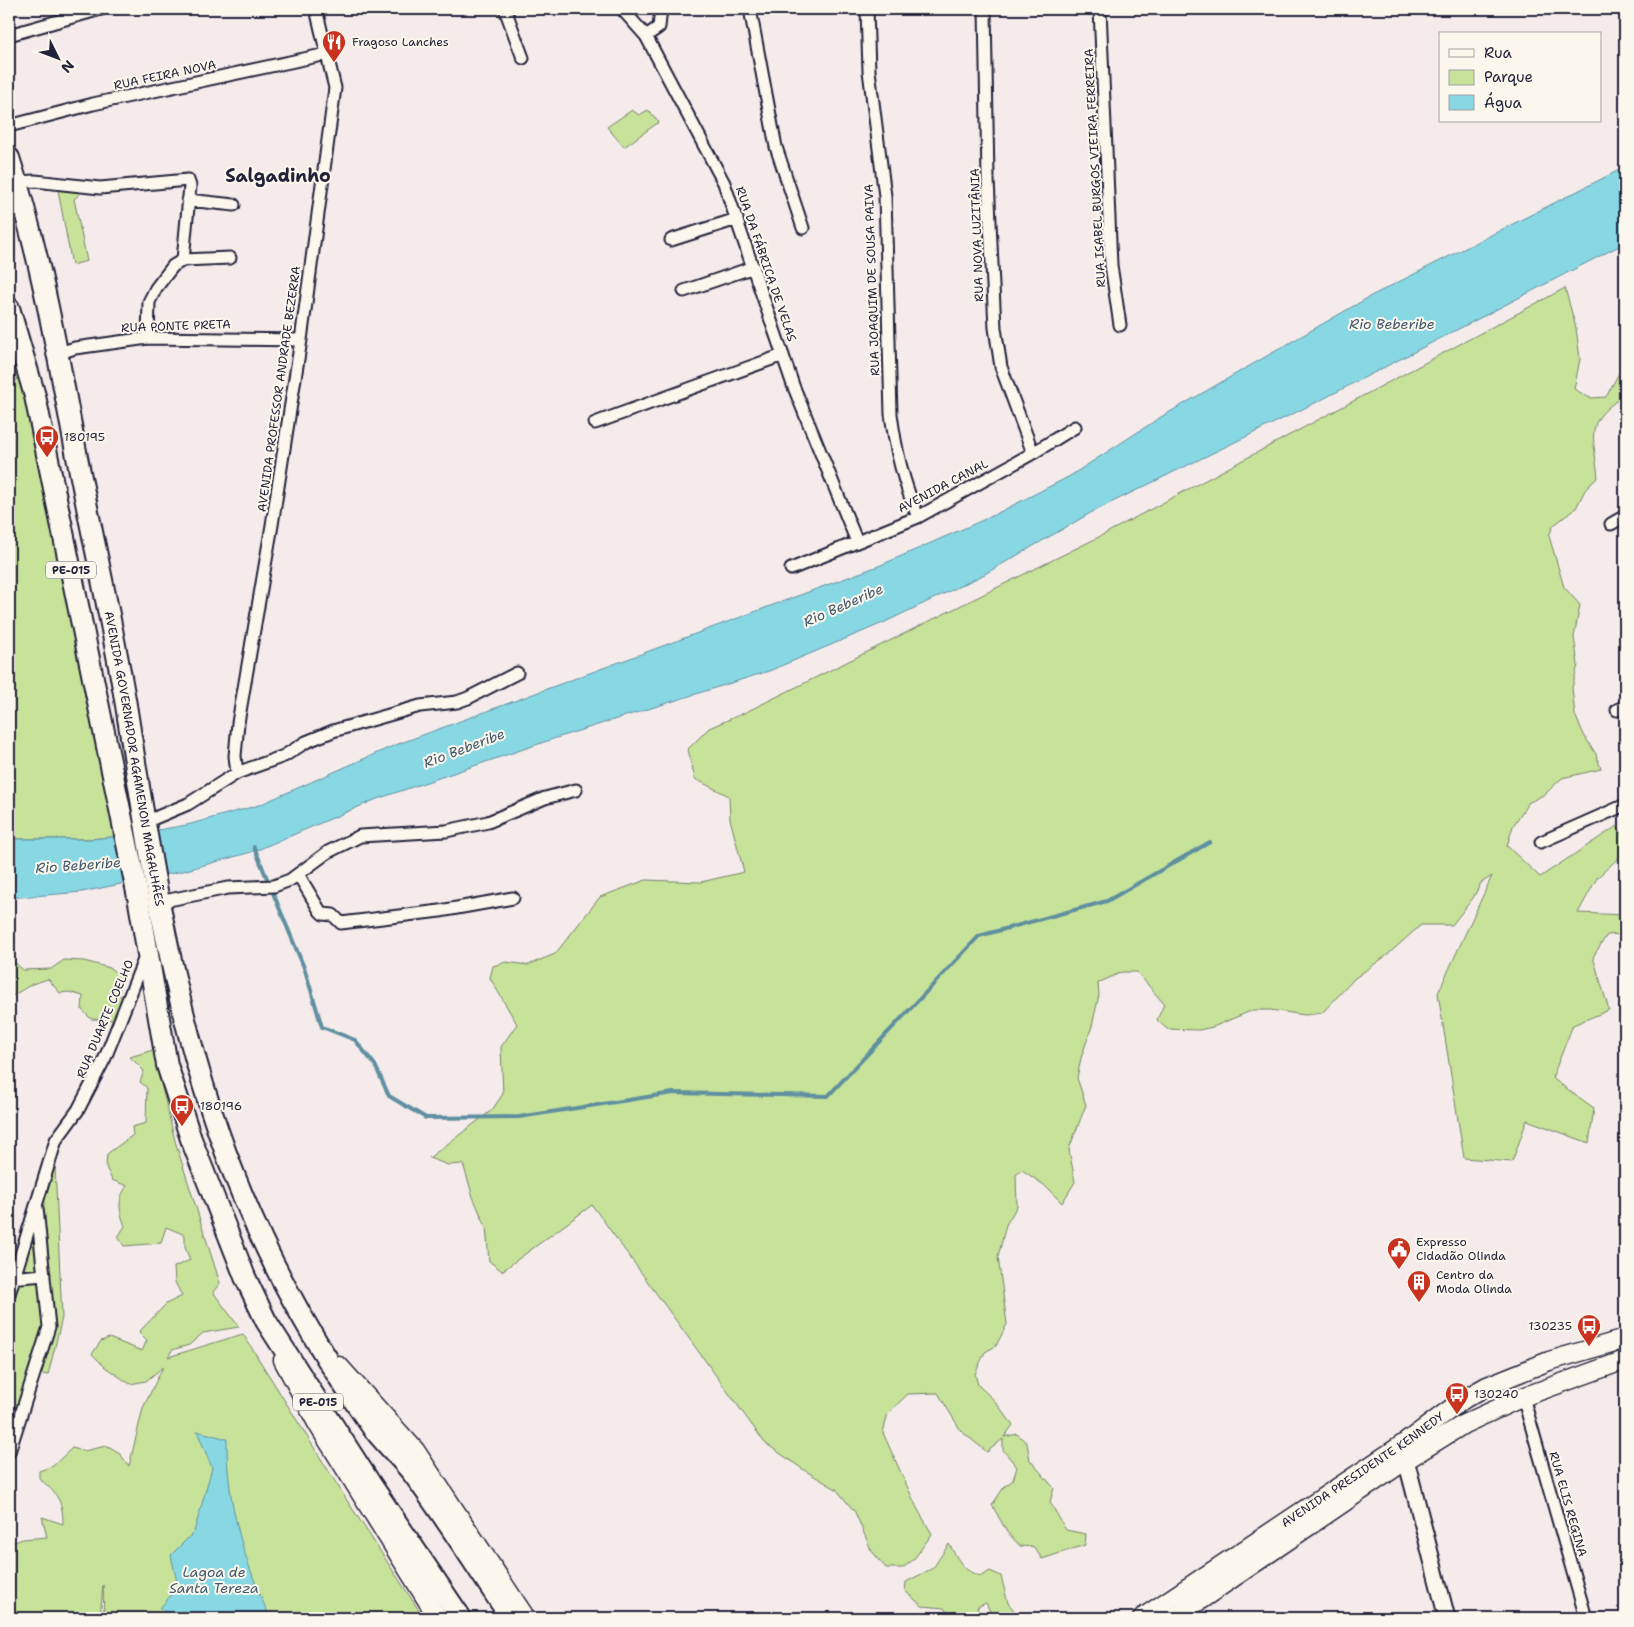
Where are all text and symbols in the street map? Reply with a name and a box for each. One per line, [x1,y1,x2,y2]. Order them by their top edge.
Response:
restaurant icon: Fragoso Lanches [321,29,347,63]
north arrow [32,32,82,82]
legend [1439,32,1602,122]
place label: Fragoso Lanches [352,34,449,50]
text: Rua [1484,43,1513,63]
street label: RUA ISABEL BURGOS VIEIRA FERREIRA [1081,48,1109,288]
street label: RUA FEIRA NOVA [112,56,218,94]
text: N [57,57,78,77]
text: Parque [1484,67,1533,87]
text: Água [1484,92,1523,113]
district label: Salgadinho [225,164,331,188]
street label: RUA NOVA LUZITÂNIA [967,168,987,302]
street label: RUA JOAQUIM DE SOUSA PAIVA [861,183,883,376]
street label: RUA DA FÁBRICA DE VELAS [732,184,800,344]
street label: AVENIDA PROFESSOR ANDRADE BEZERRA [254,265,304,513]
water label: Rio Beberibe [1349,315,1435,333]
street label: RUA PONTE PRETA [121,316,231,336]
bus stop icon: 180195 [34,424,60,458]
place label: 180195 [64,429,105,445]
street label: AVENIDA CANAL [895,455,991,517]
road number: PE-015 [46,562,96,578]
water label: Rio Beberibe [800,579,886,631]
street label: AVENIDA GOVERNADOR AGAMENON MAGALHÃES [101,610,168,908]
water label: Rio Beberibe [421,724,507,772]
water label: Rio Beberibe [35,853,121,877]
street label: RUA DUARTE COELHO [73,957,137,1081]
bus stop icon: 180196 [169,1093,195,1127]
place label: 180196 [200,1098,242,1114]
place label: Expresso Cidadão Olinda [1416,1234,1506,1264]
public building icon: Expresso Cidadão Olinda [1386,1236,1412,1270]
place label: Centro da Moda Olinda [1436,1267,1512,1297]
building icon: Centro da Moda Olinda [1406,1269,1432,1303]
bus stop icon: 130235 [1576,1313,1602,1347]
place label: 130235 [1529,1318,1572,1334]
bus stop icon: 130240 [1444,1381,1470,1415]
place label: 130240 [1474,1386,1519,1402]
road number: PE-015 [293,1394,343,1410]
street label: AVENIDA PRESIDENTE KENNEDY [1278,1408,1448,1531]
street label: RUA ELIS REGINA [1545,1450,1591,1559]
water label: Lagoa de Santa Tereza [169,1563,259,1597]

